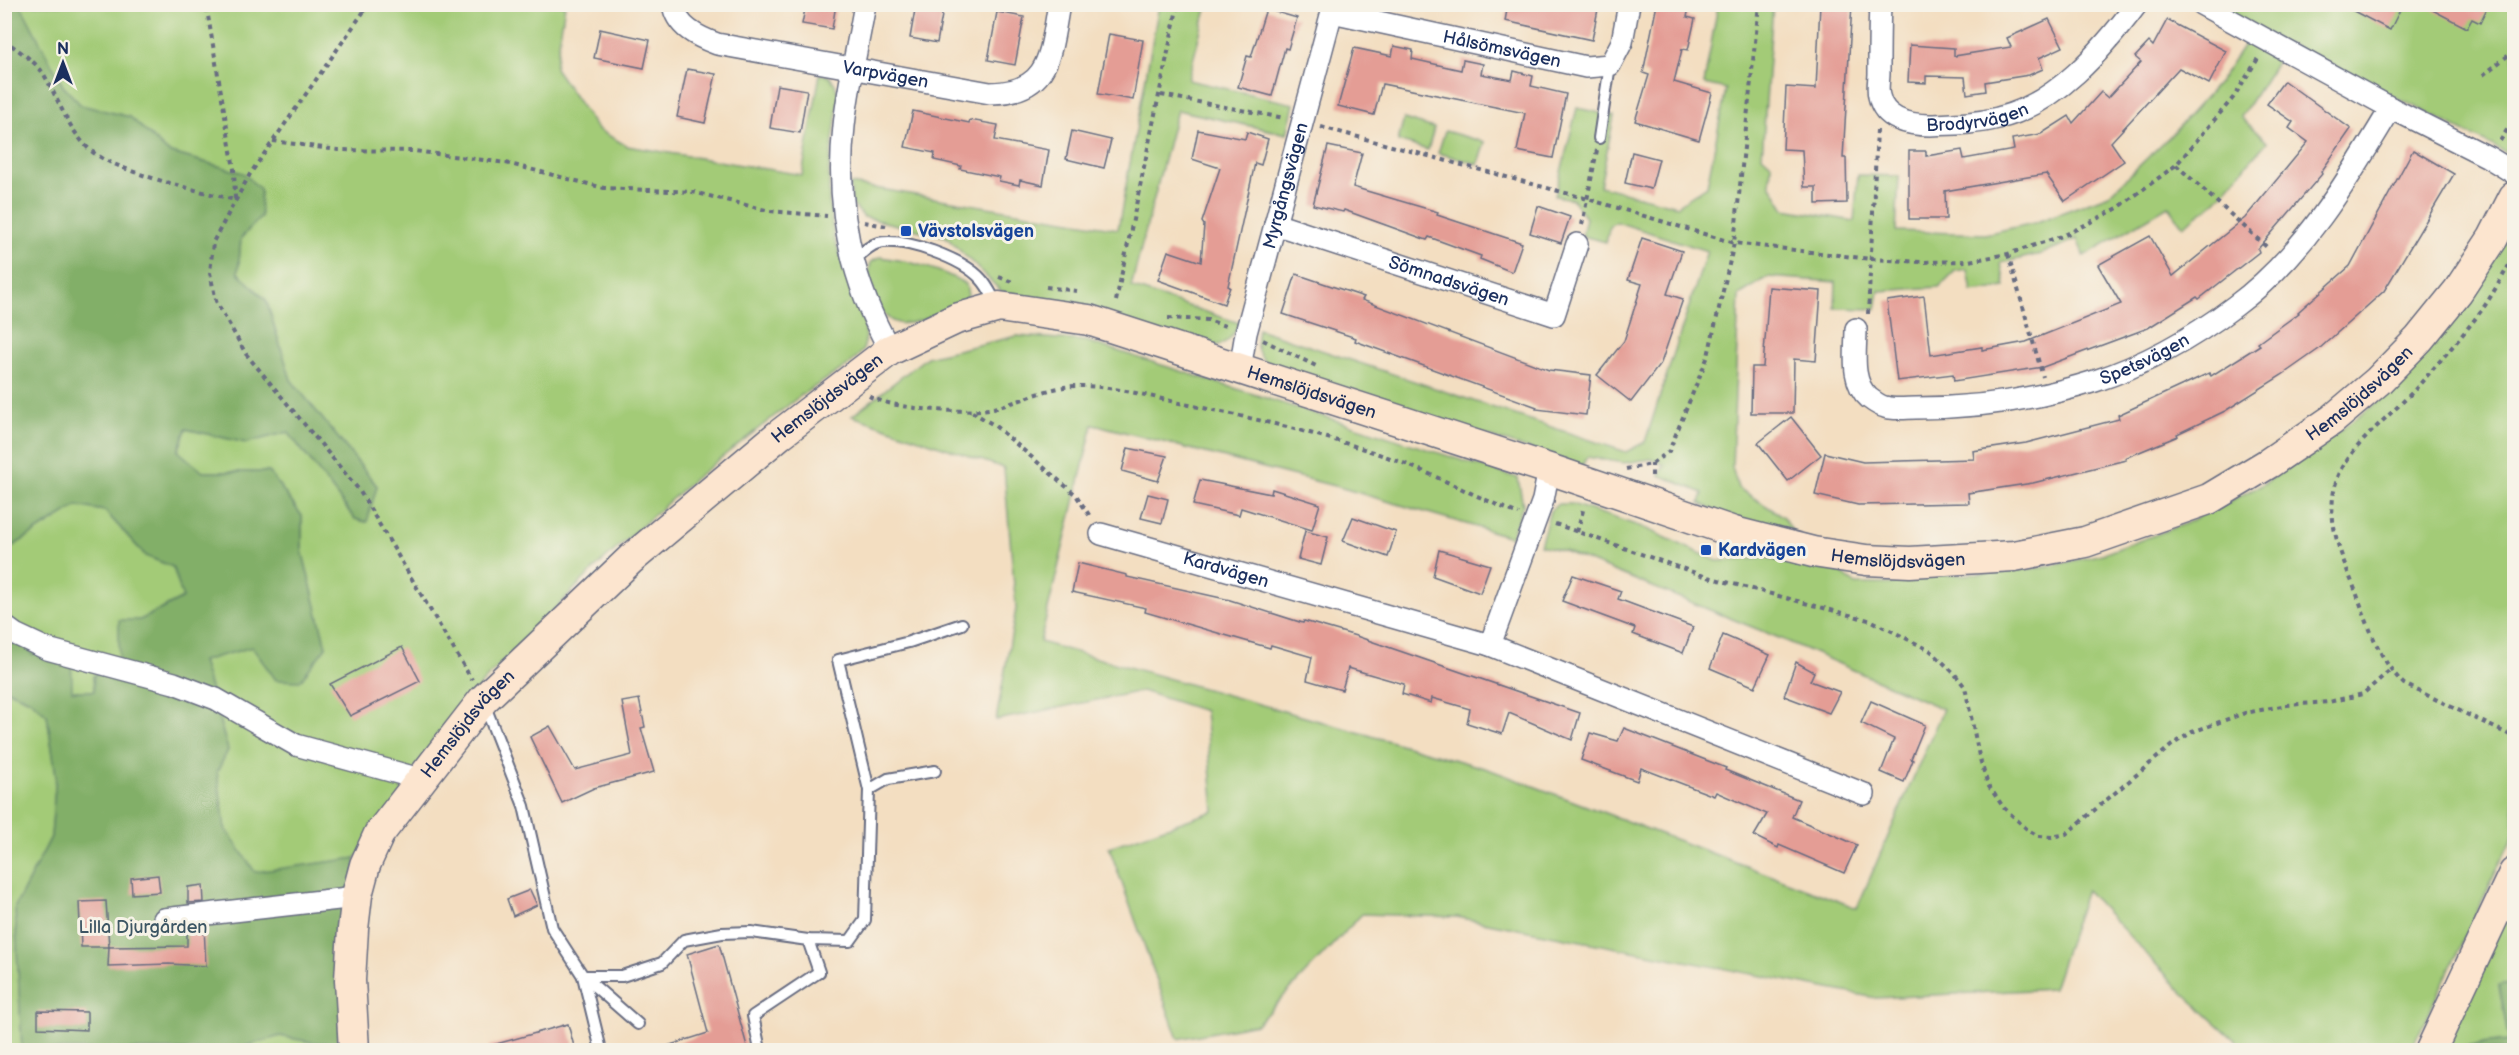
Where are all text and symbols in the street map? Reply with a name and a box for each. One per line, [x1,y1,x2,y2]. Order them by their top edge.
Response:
street label: Hålsömsvägen [1441,26,1563,72]
north arrow [33,33,93,93]
text: N [57,40,69,59]
street label: Varpvägen [841,56,930,92]
street label: Brodyrvägen [1926,98,2032,136]
street label: Myrgångsvägen [1258,120,1312,251]
place label: Vävstolsvägen [918,221,1034,242]
marker: Vävstolsvägen [899,224,913,238]
street label: Sömnadsvägen [1386,251,1512,310]
street label: Spetsvägen [2097,329,2193,389]
street label: Hemslöjdsvägen [2302,341,2417,445]
street label: Hemslöjdsvägen [767,349,887,448]
street label: Hemslöjdsvägen [1244,361,1379,423]
place label: Kardvägen [1718,540,1806,561]
marker: Kardvägen [1699,543,1713,557]
street label: Hemslöjdsvägen [1829,544,1966,573]
street label: Kardvägen [1181,547,1271,592]
street label: Hemslöjdsvägen [416,665,519,782]
park label: Lilla Djurgården [79,917,207,938]

